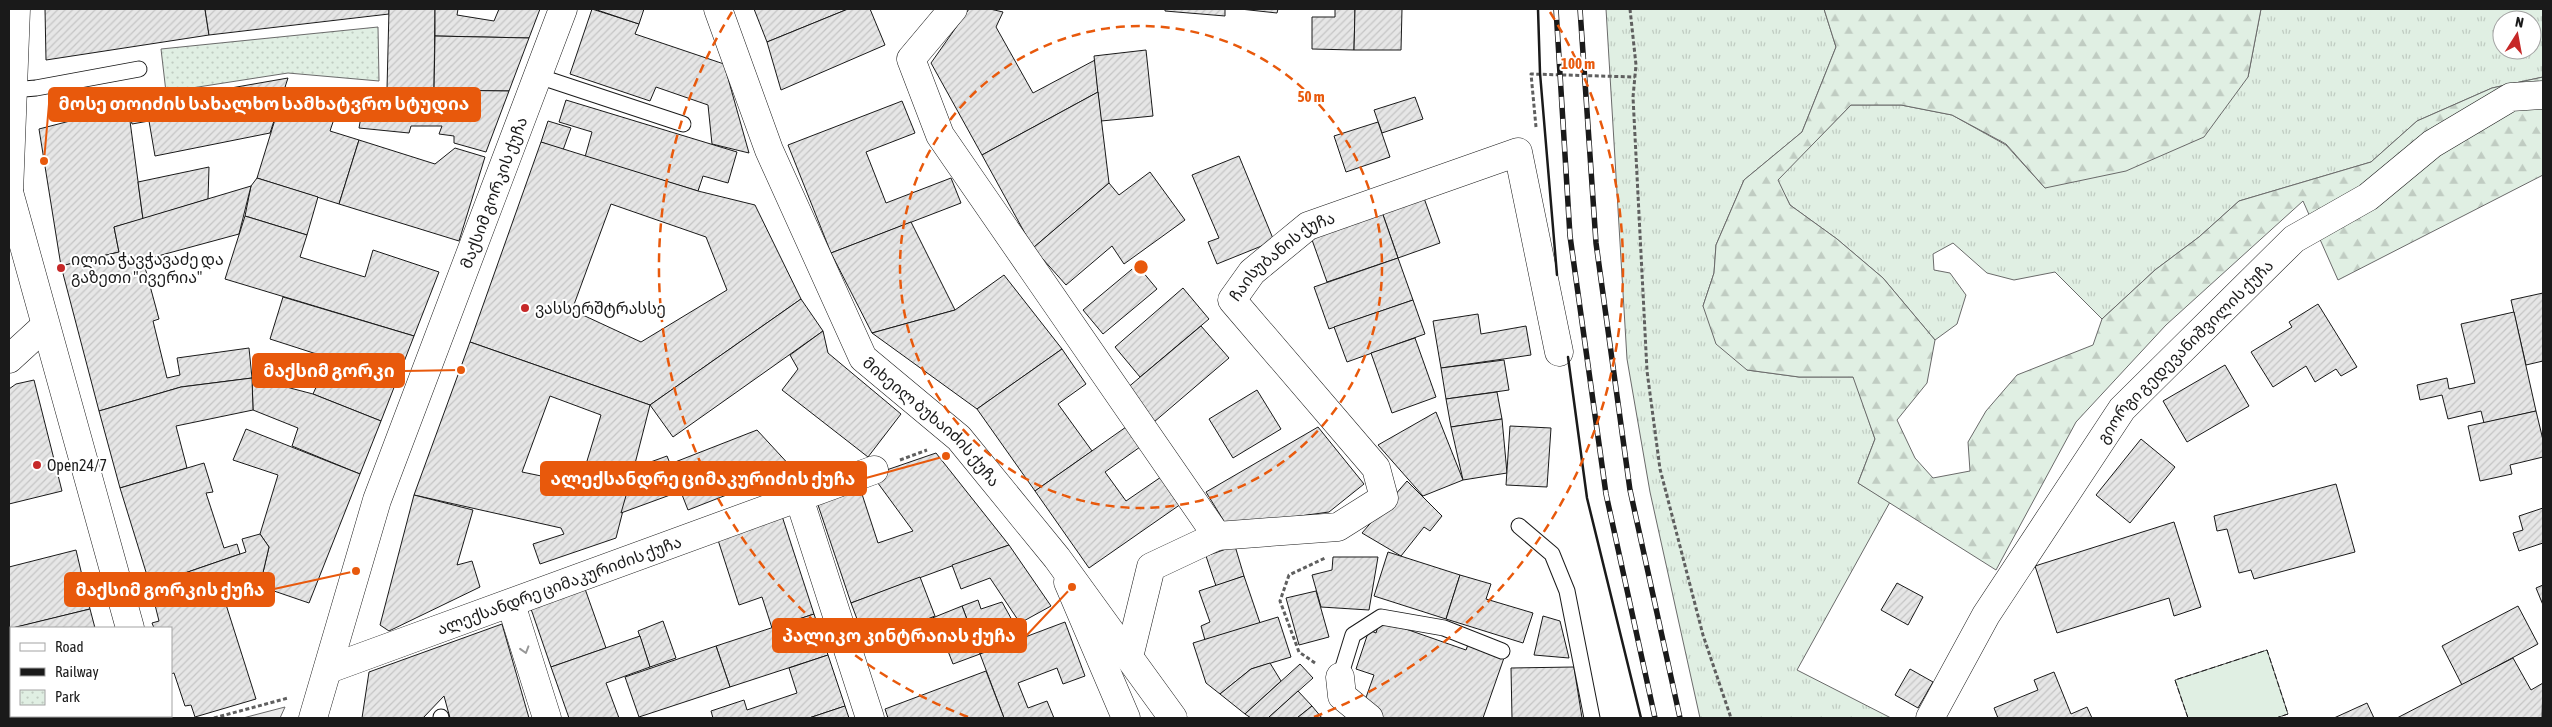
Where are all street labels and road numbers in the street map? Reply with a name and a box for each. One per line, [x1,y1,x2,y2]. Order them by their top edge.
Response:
street label: მაქსიმ გორკის ქუჩა [457,114,530,271]
street label: ჩაისუბანის ქუჩა [1225,208,1337,304]
street label: გიორგი გედევანიშვილის ქუჩა [2093,256,2277,447]
street label: მიხეილ ბუხაიძის ქუჩა [860,353,1004,490]
street label: ალექსანდრე ციმაკურიძის ქუჩა [435,532,684,638]

